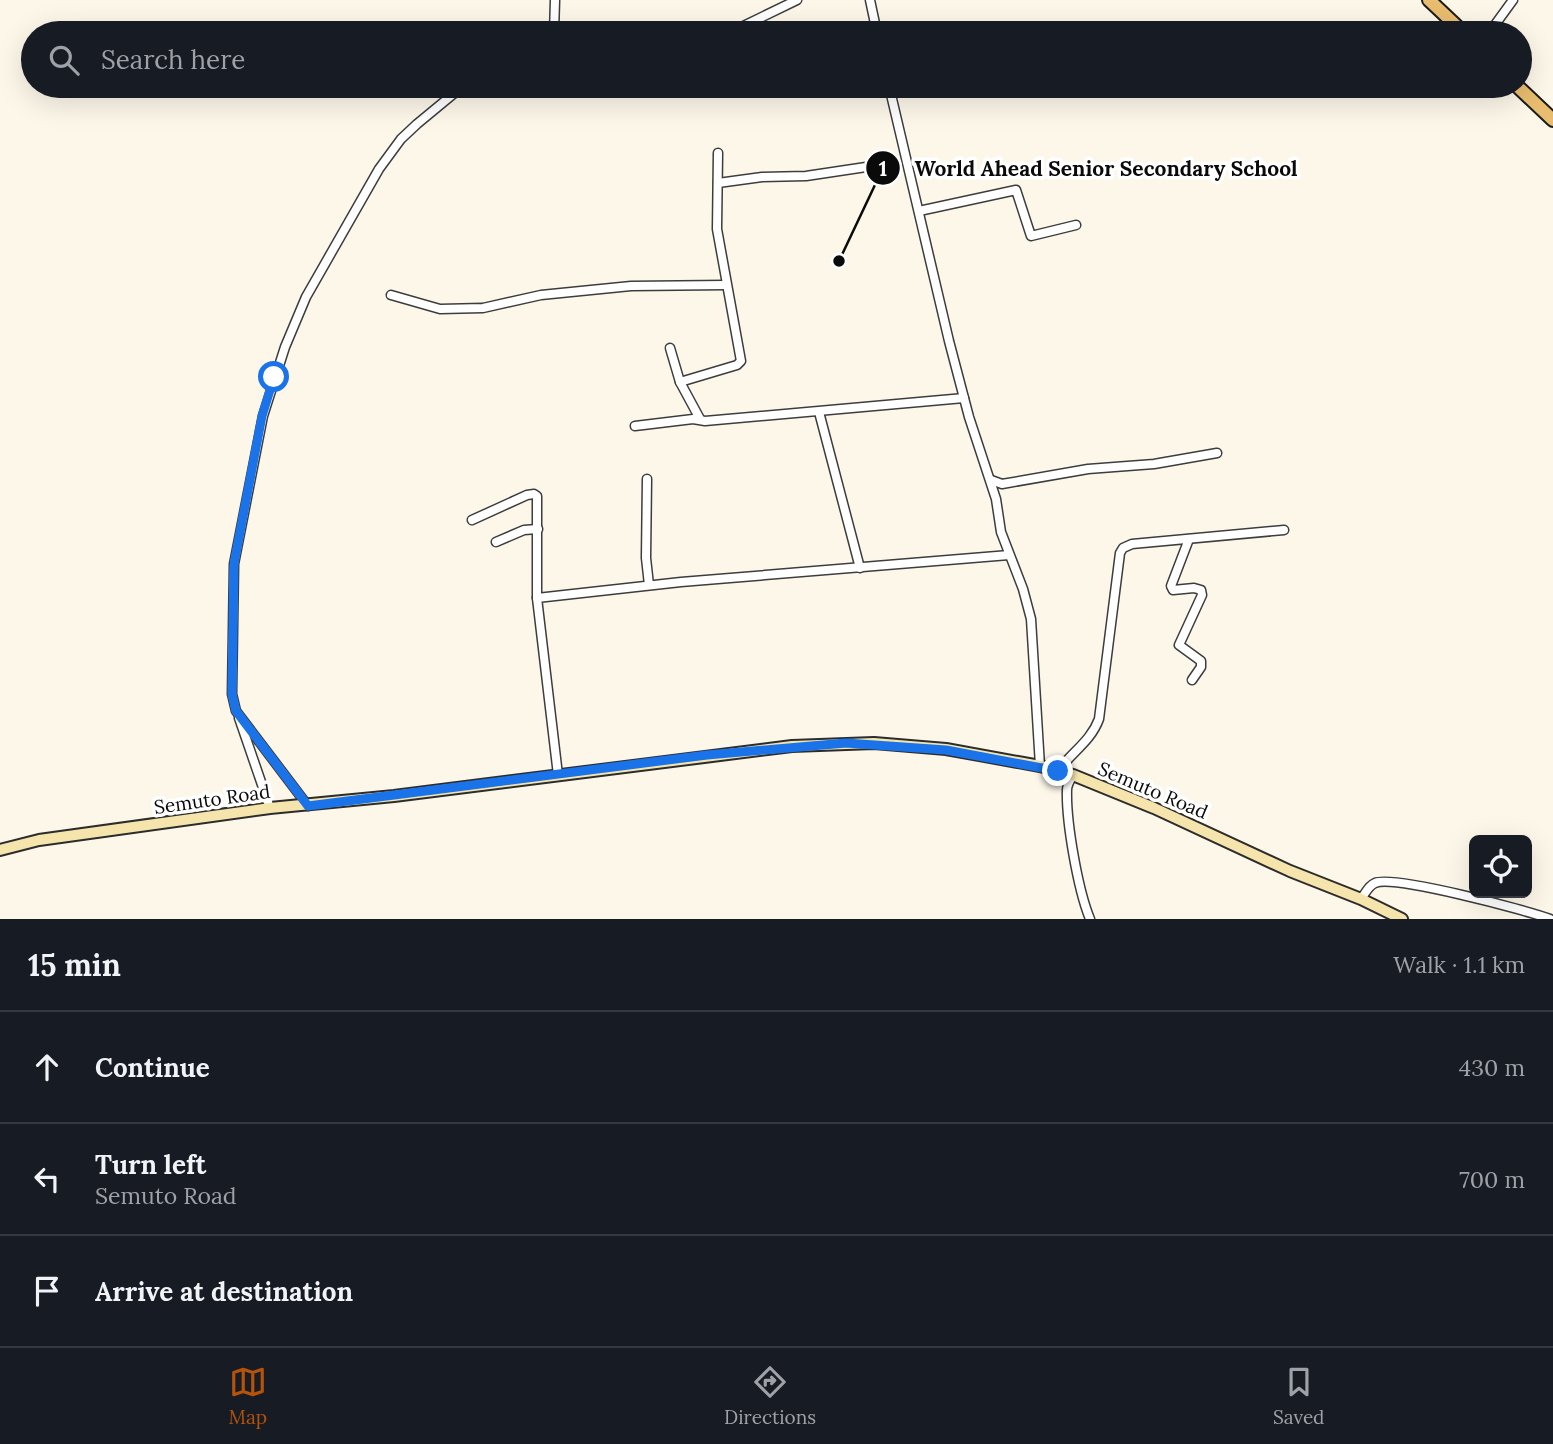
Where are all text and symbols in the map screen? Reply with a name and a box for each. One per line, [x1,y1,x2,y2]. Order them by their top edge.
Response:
search box [21,21,1532,98]
icon: search [45,41,83,79]
text: Search here [101,43,245,76]
callout: World Ahead Senior Secondary School [866,147,1312,189]
text: 1 [879,155,887,182]
text: World Ahead Senior Secondary School [915,155,1298,182]
route start [258,361,289,392]
route end [1042,755,1073,786]
street label: Semuto Road [1094,756,1212,824]
street label: Semuto Road [152,779,272,819]
map controls [1469,835,1532,898]
button: locate [1469,835,1532,898]
text: 15 min [28,946,121,984]
text: Walk · 1.1 km [1393,950,1525,979]
icon: ahead [28,1048,66,1086]
text: Continue [95,1051,210,1084]
text: 430 m [1459,1053,1525,1082]
text: Turn left [95,1148,206,1181]
icon: left [28,1160,66,1198]
text: 700 m [1459,1165,1525,1194]
text: Semuto Road [95,1181,237,1210]
icon: arrive [28,1272,66,1310]
text: Arrive at destination [95,1275,353,1308]
tab: Map [229,1363,267,1429]
tab: Directions [724,1363,816,1429]
tab: Saved [1273,1363,1324,1429]

